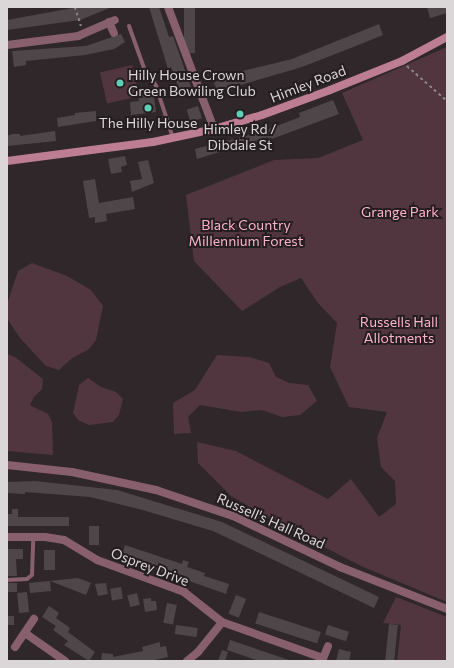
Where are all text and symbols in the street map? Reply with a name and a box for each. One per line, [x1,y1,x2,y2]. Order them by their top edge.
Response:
street label: Himley Road [268,62,348,106]
place label: Hilly House Crown Green Bowiling Club [128,67,256,100]
marker: Hilly House Crown Green Bowiling Club [115,78,125,88]
marker: The Hilly House [143,103,153,113]
marker: Himley Rd / Dibdale St [235,109,245,119]
place label: The Hilly House [99,115,197,131]
place label: Himley Rd / Dibdale St [204,121,276,154]
park label: Grange Park [361,204,439,220]
park label: Black Country Millennium Forest [189,217,303,250]
park label: Russells Hall Allotments [360,314,438,346]
street label: Russell's Hall Road [214,490,328,552]
street label: Osprey Drive [109,544,191,590]

